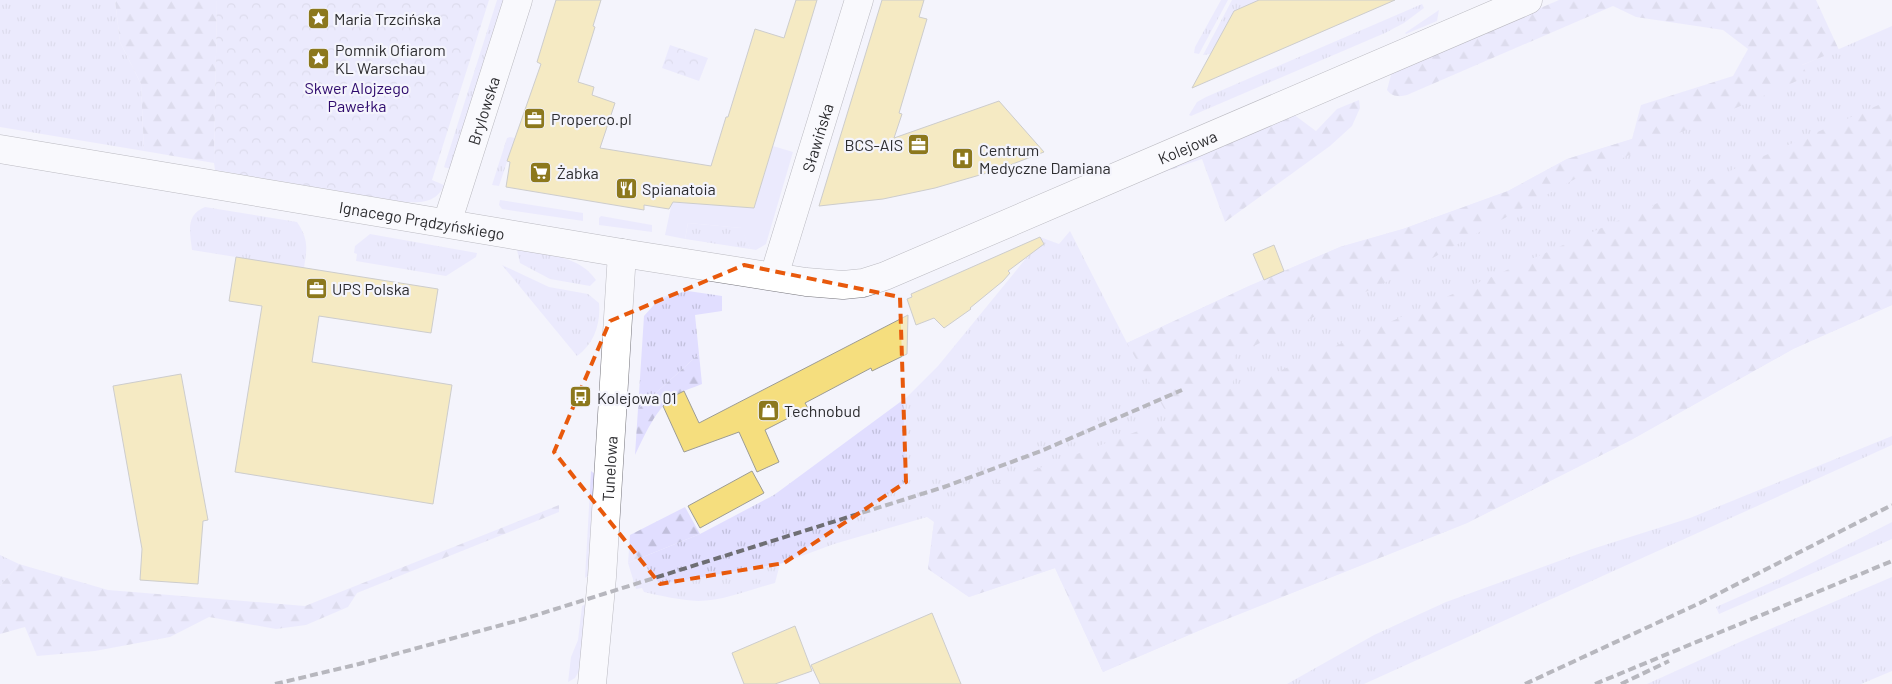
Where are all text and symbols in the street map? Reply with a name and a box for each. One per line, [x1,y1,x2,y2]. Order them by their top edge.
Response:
place icon: Maria Trzcińska [306,6,330,30]
place label: Maria Trzcińska [334,9,441,28]
place label: Pomnik Ofiarom KL Warschau [335,40,446,77]
place icon: Pomnik Ofiarom KL Warschau [307,46,331,70]
street label: Brylowska [463,74,503,147]
park label: Skwer Alojzego Pawełka [304,78,410,115]
street label: Sławińska [797,101,836,174]
office icon: Properco.pl [523,106,547,130]
place label: Properco.pl [551,109,632,128]
street label: Kolejowa [1155,125,1220,167]
office icon: BCS-AIS [907,132,931,156]
place label: BCS-AIS [844,135,903,154]
place label: Centrum Medyczne Damiana [979,140,1111,177]
hospital icon: Centrum Medyczne Damiana [951,146,975,170]
supermarket icon: Żabka [529,160,553,184]
place label: Żabka [557,163,599,182]
restaurant icon: Spianatoia [614,176,638,200]
place label: Spianatoia [642,179,716,198]
street label: Ignacego Prądzyńskiego [338,196,506,243]
office icon: UPS Polska [304,276,328,300]
place label: UPS Polska [332,279,410,298]
bus stop icon: Kolejowa 01 [569,385,593,409]
place label: Kolejowa 01 [597,388,677,407]
shop icon: Technobud [756,398,780,422]
place label: Technobud [784,401,861,420]
street label: Tunelowa [597,435,620,502]

